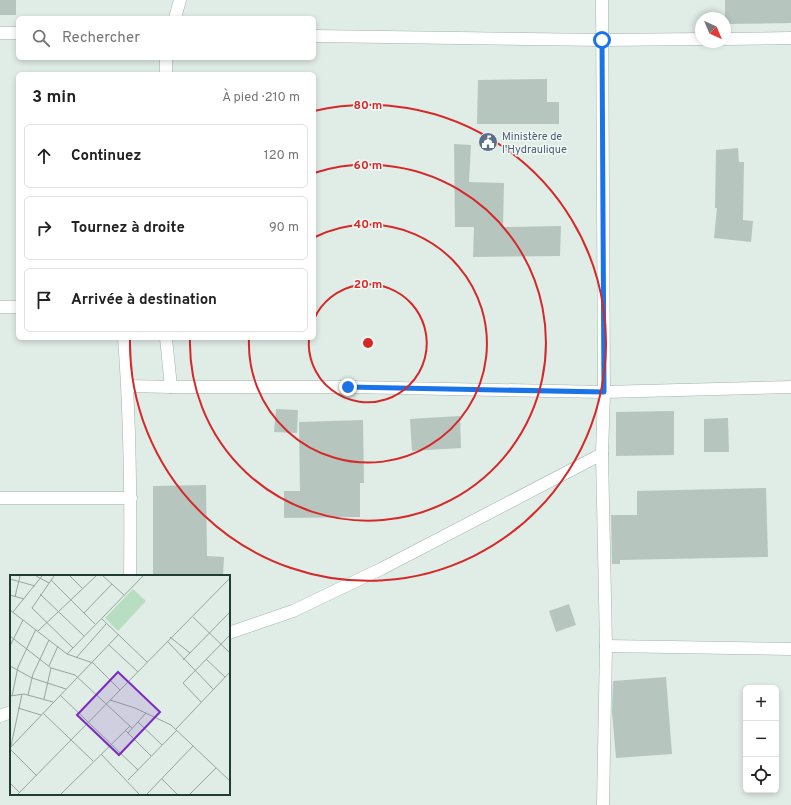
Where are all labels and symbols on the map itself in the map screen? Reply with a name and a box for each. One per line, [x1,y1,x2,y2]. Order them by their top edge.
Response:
north arrow [695,12,731,48]
route start [593,31,611,49]
text: 80 m [354,98,382,114]
place label: Ministère de l'Hydraulique [502,130,567,157]
public building icon: Ministère de l'Hydraulique [477,131,499,153]
text: 60 m [354,158,382,174]
text: 40 m [353,217,383,233]
text: 20 m [354,277,382,293]
centre of rings [361,336,375,350]
route end [339,378,357,396]
inset map [10,575,230,795]

